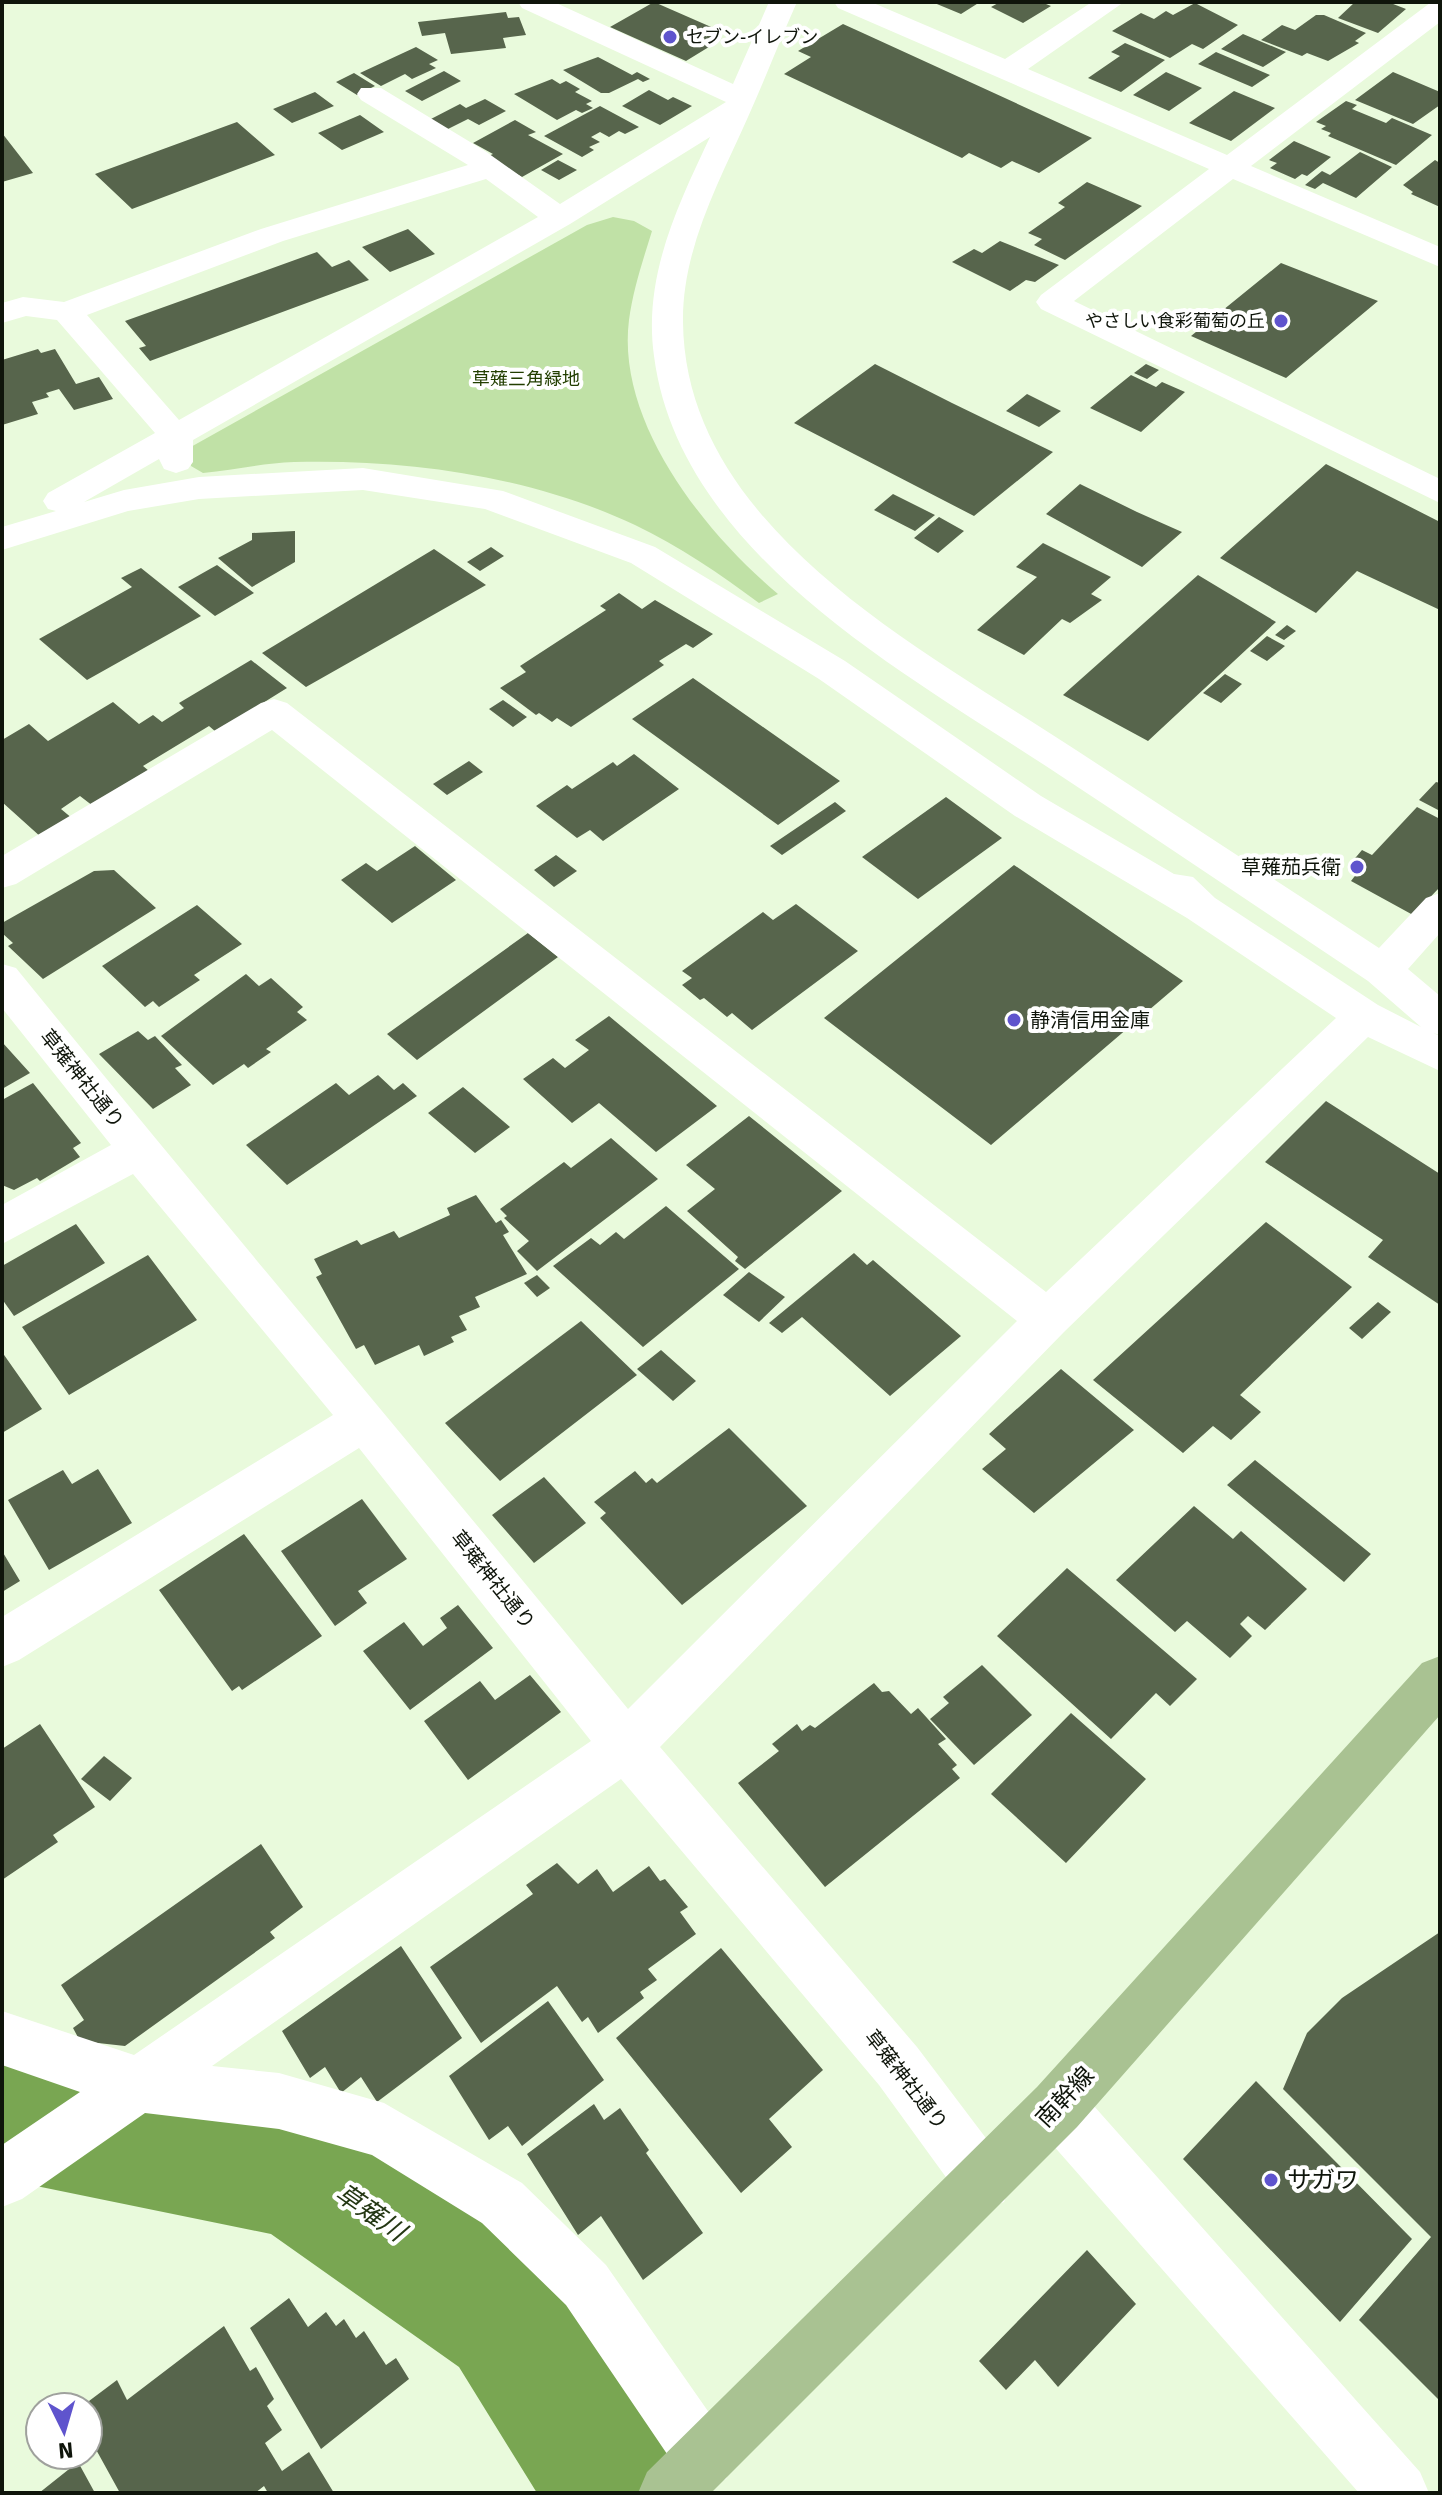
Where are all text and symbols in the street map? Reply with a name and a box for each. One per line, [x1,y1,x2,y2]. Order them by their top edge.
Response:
place label: セブン-イレブン [686,26,818,48]
marker: セブン-イレブン [661,28,679,46]
place label: やさしい食彩葡萄の丘 [1085,310,1265,332]
marker: やさしい食彩葡萄の丘 [1272,312,1290,330]
park label: 草薙三角緑地 [472,368,580,390]
place label: 草薙茄兵衛 [1241,855,1341,880]
marker: 草薙茄兵衛 [1348,858,1366,876]
place label: 静清信用金庫 [1030,1008,1150,1033]
marker: 静清信用金庫 [1005,1011,1023,1029]
street label: 草薙神社通り [35,1025,129,1133]
street label: 草薙神社通り [446,1526,540,1634]
street label: 草薙神社通り [859,2025,953,2135]
street label: 南幹線 [1029,2060,1101,2134]
place label: サガワ [1287,2165,1359,2195]
marker: サガワ [1262,2171,1280,2189]
water label: 草薙川 [329,2178,414,2250]
north arrow [24,2391,104,2471]
text: N [57,2436,75,2465]

